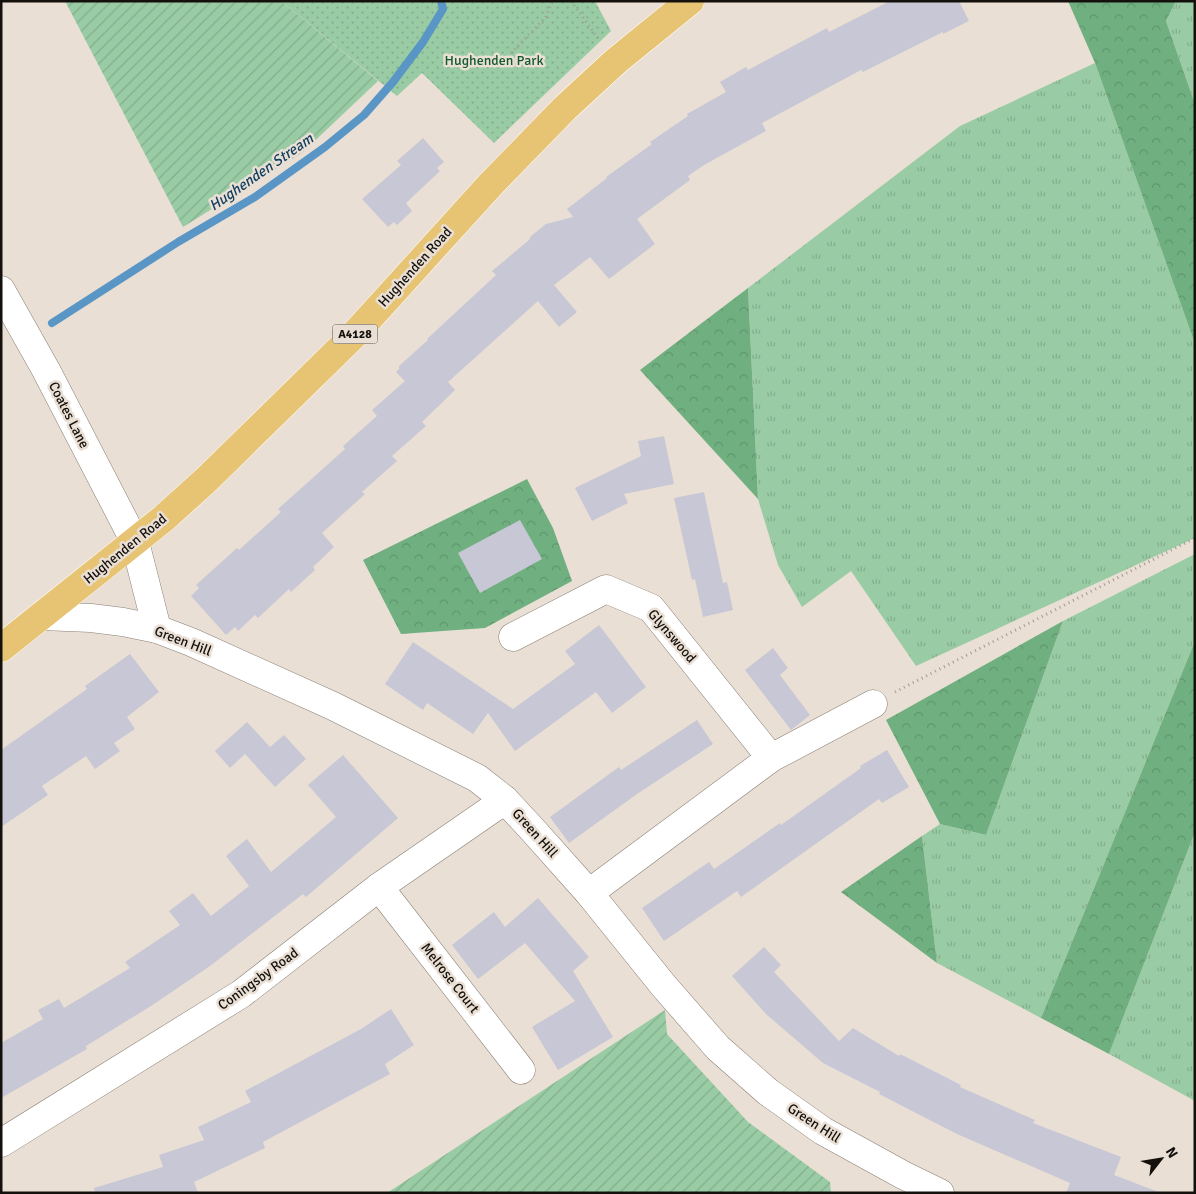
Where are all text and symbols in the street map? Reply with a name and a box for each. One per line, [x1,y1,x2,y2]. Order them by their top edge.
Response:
park label: Hughenden Park [445,52,543,69]
water label: Hughenden Stream [205,129,317,215]
street label: Hughenden Road [375,223,455,311]
road number: A4128 [332,324,378,344]
street label: Coates Lane [45,379,93,451]
street label: Hughenden Road [80,510,170,588]
street label: Glynswood [644,606,700,666]
street label: Green Hill [152,622,214,660]
street label: Green Hill [509,805,561,861]
street label: Melrose Court [417,939,483,1017]
street label: Coningsby Road [214,944,302,1014]
street label: Green Hill [784,1100,844,1146]
north arrow [1136,1134,1186,1184]
text: N [1162,1144,1182,1161]

